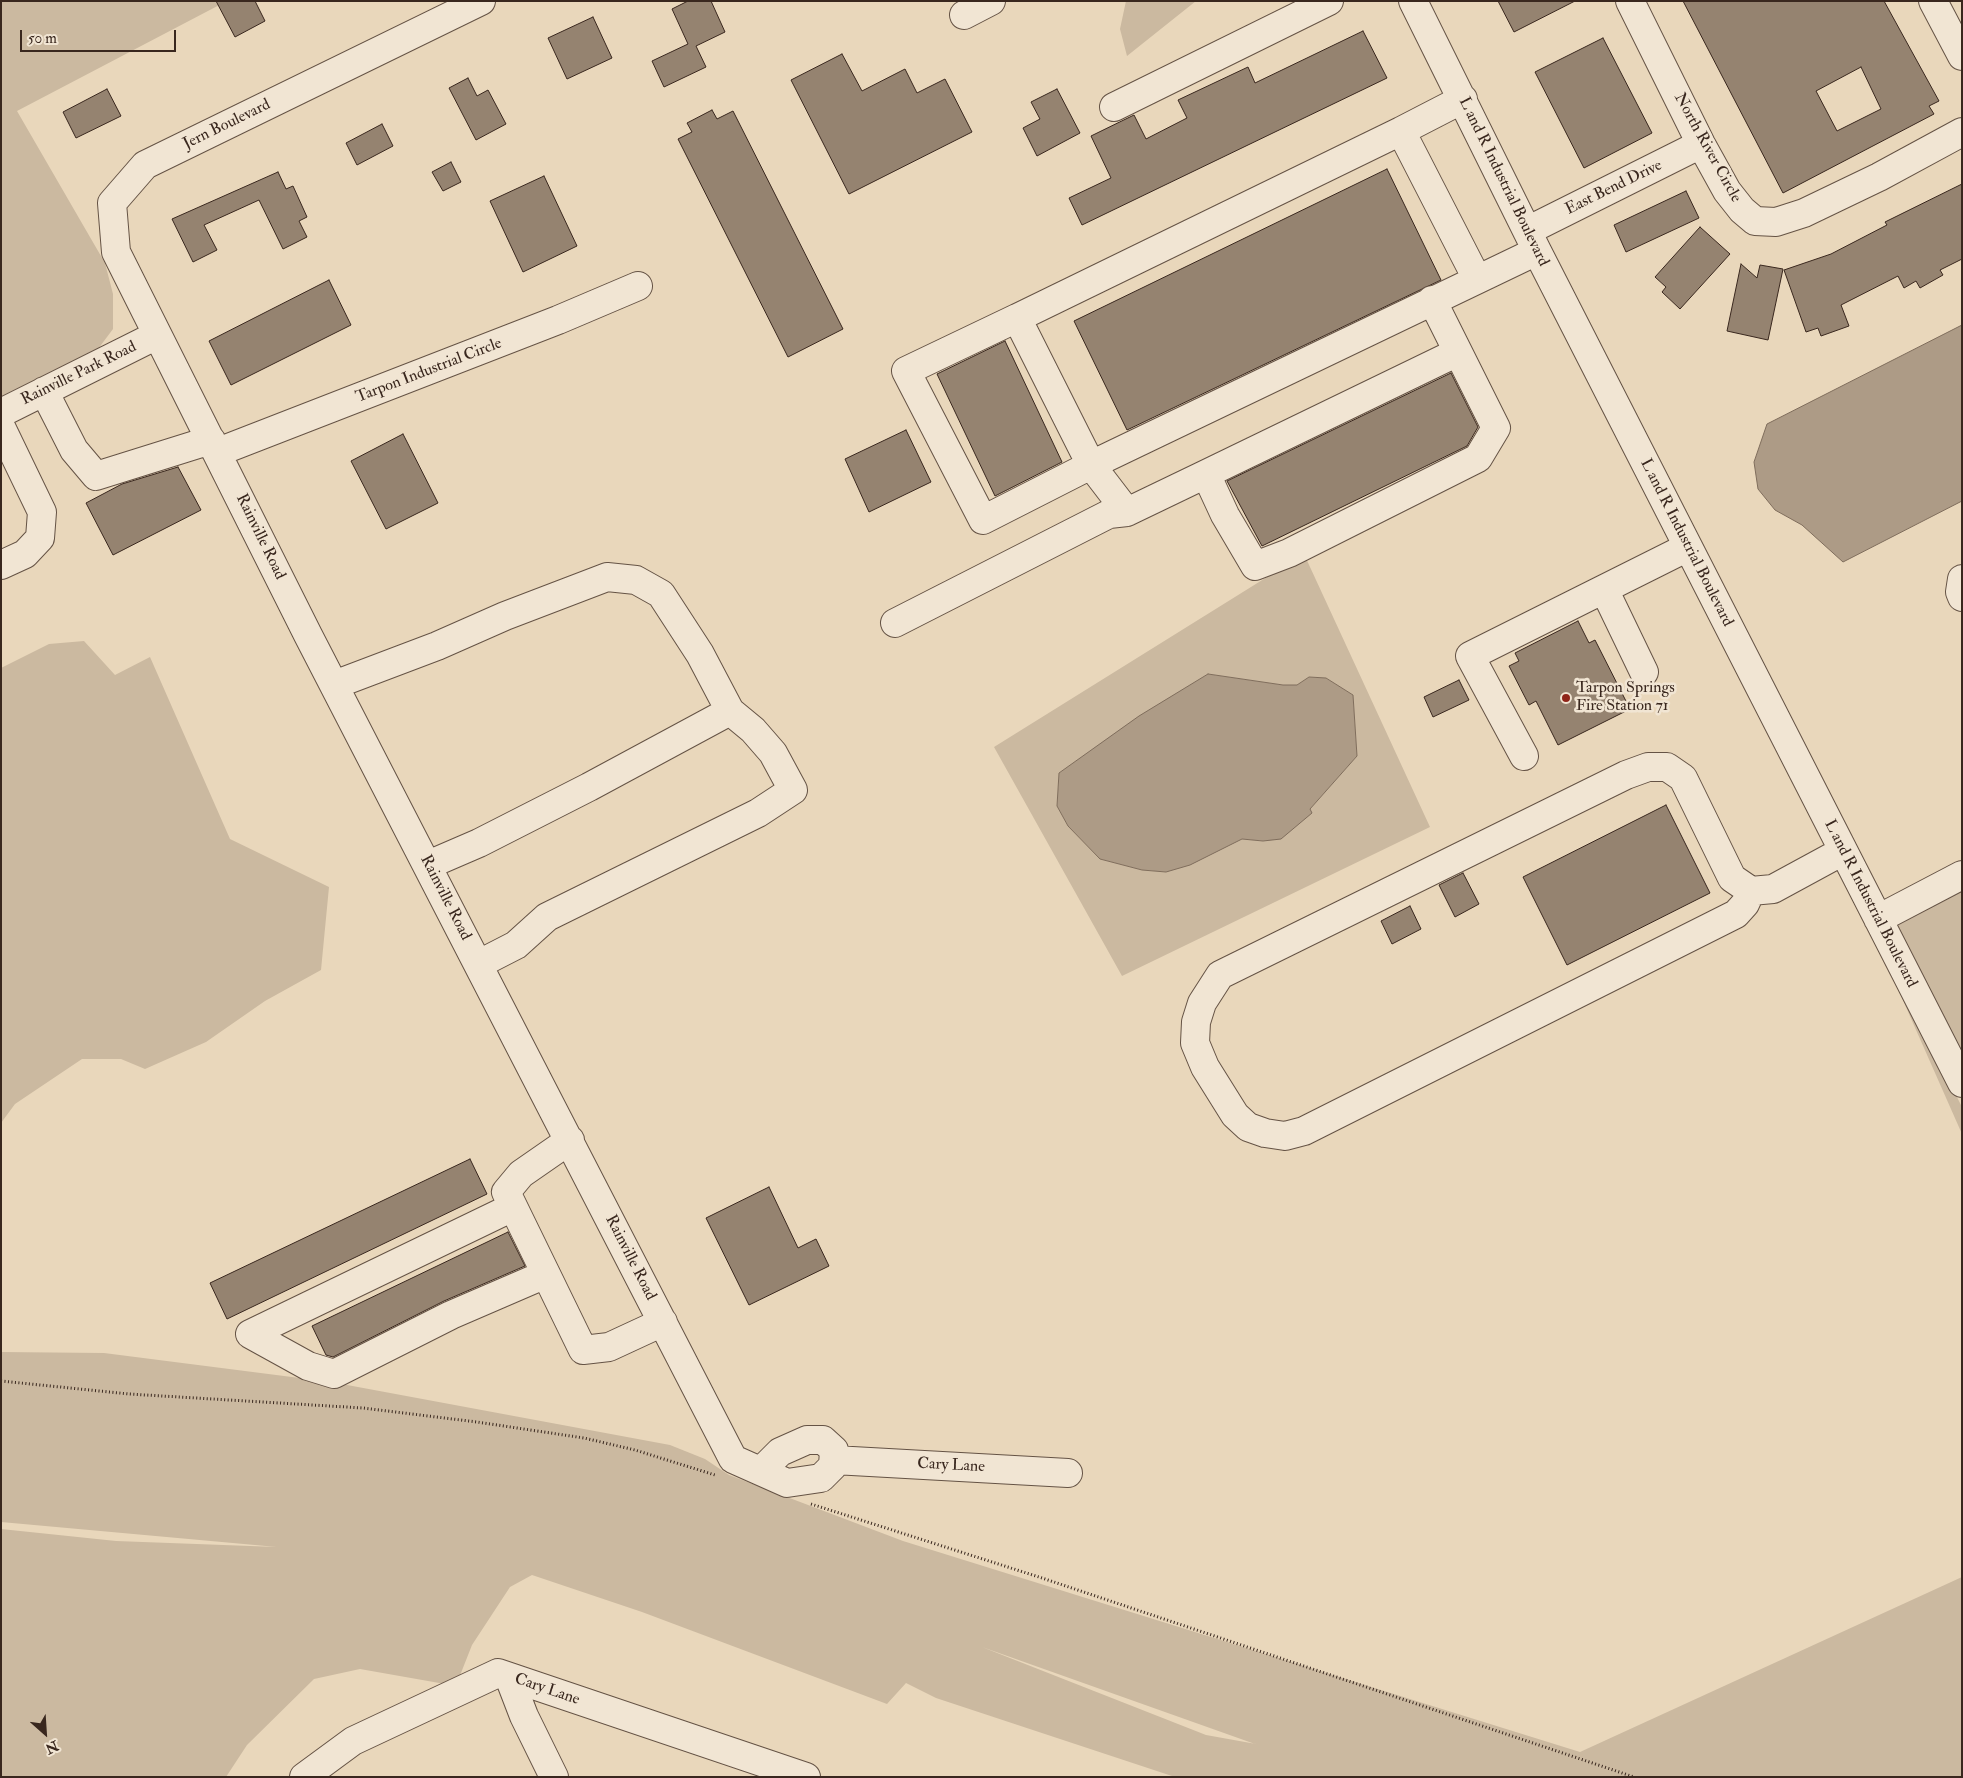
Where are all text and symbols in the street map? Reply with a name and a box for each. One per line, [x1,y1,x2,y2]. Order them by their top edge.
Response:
scale bar [22,20,179,52]
text: 50 m [28,29,57,48]
street label: North River Circle [1669,90,1745,206]
street label: L and R Industrial Boulevard [1454,94,1552,270]
street label: Jern Boulevard [180,96,274,154]
street label: East Bend Drive [1562,156,1666,220]
street label: Tarpon Industrial Circle [353,334,505,408]
street label: Rainville Park Road [18,338,140,410]
street label: L and R Industrial Boulevard [1635,456,1737,630]
street label: Rainville Road [231,491,289,583]
place label: Tarpon Springs Fire Station 71 [1576,679,1675,717]
marker: Tarpon Springs Fire Station 71 [1560,692,1572,704]
street label: L and R Industrial Boulevard [1819,817,1921,991]
street label: Rainville Road [415,852,475,944]
street label: Rainville Road [600,1212,660,1304]
street label: Cary Lane [917,1455,985,1477]
street label: Cary Lane [512,1670,582,1710]
north arrow [20,1708,70,1758]
text: N [42,1737,61,1757]

